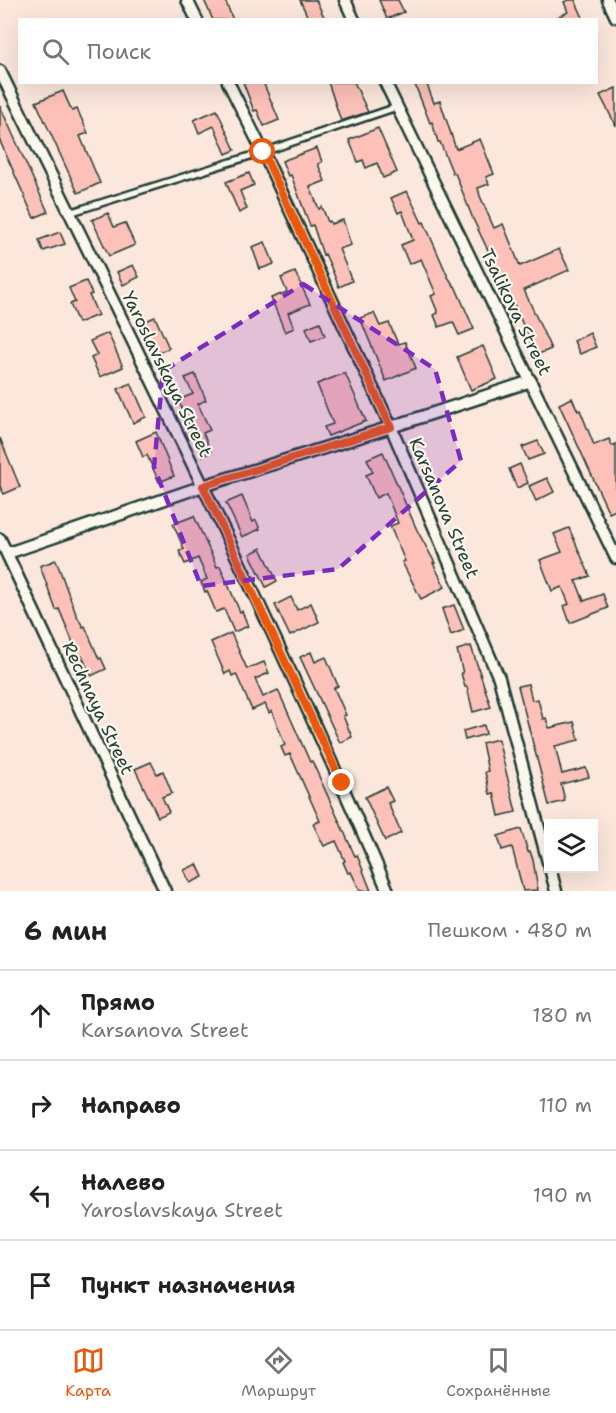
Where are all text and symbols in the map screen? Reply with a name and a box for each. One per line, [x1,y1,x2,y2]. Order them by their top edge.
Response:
search box [18,18,598,84]
icon: search [39,35,72,68]
text: Поиск [87,37,151,66]
route start [249,138,275,164]
street label: Tsalikova Street [475,244,557,380]
street label: Yaroslavskaya Street [116,287,218,461]
street label: Karsanova Street [403,434,485,582]
street label: Rechnaya Street [57,638,139,778]
route end [328,769,354,795]
map controls [544,819,598,873]
button: layers [544,819,598,873]
text: 6 мин [24,913,107,948]
text: Пешком · 480 m [428,917,592,943]
text: Прямо [81,988,155,1017]
icon: ahead [24,999,57,1032]
text: 180 m [532,1002,592,1028]
text: Karsanova Street [81,1017,249,1043]
icon: right [24,1089,57,1122]
text: Направо [81,1091,181,1120]
text: 110 m [538,1092,592,1118]
text: Налево [81,1168,165,1197]
icon: left [24,1179,57,1212]
text: 190 m [533,1182,592,1208]
text: Yaroslavskaya Street [81,1197,283,1223]
icon: arrive [24,1269,57,1302]
text: Пункт назначения [81,1271,295,1300]
tab: Карта [65,1344,111,1401]
tab: Маршрут [241,1344,316,1401]
tab: Сохранённые [446,1344,551,1401]

